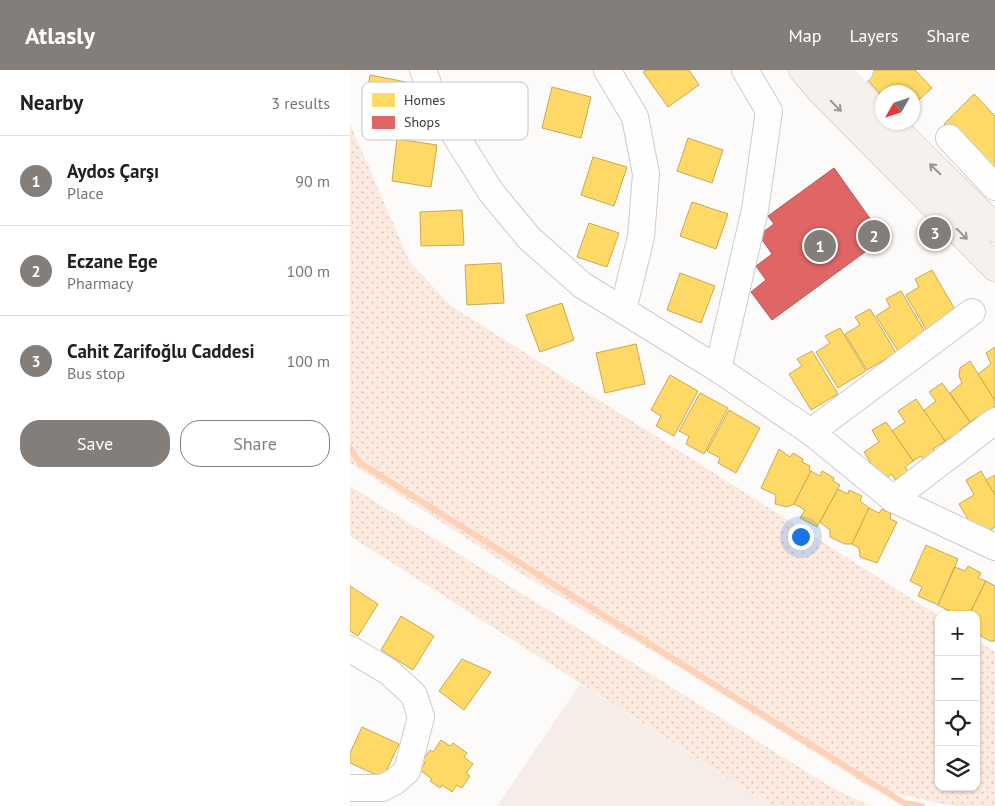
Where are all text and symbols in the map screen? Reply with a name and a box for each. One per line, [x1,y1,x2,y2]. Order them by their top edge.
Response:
text: Atlasly [25,20,95,51]
text: Map [789,24,821,47]
text: Layers [849,24,898,47]
text: Share [926,24,970,47]
legend [362,82,528,140]
north arrow [875,85,920,130]
text: Nearby [20,89,83,116]
text: Homes [404,91,445,109]
text: 3 results [271,93,330,113]
one-way arrow [830,100,842,112]
text: Shops [404,113,440,131]
text: Aydos Çarşı [67,159,159,183]
one-way arrow [929,163,942,175]
text: 1 [31,171,41,191]
text: 90 m [295,171,330,191]
text: Place [67,183,104,203]
pin: 3 [919,214,951,252]
pin: 2 [858,217,890,255]
pin: 1 [804,227,836,265]
one-way arrow [956,228,969,240]
text: Eczane Ege [67,249,158,273]
text: 2 [31,261,41,281]
text: 100 m [287,261,330,281]
text: Pharmacy [67,273,133,293]
text: Cahit Zarifoğlu Caddesi [67,339,255,363]
text: 3 [31,351,41,371]
text: 100 m [287,351,330,371]
text: Bus stop [67,363,125,383]
button: Save [20,420,170,467]
button: Share [180,420,330,467]
your location [788,524,814,550]
map controls [935,611,980,791]
button: + [935,611,980,656]
button: − [935,656,980,701]
button: locate [935,701,980,746]
button: layers [935,746,980,791]

